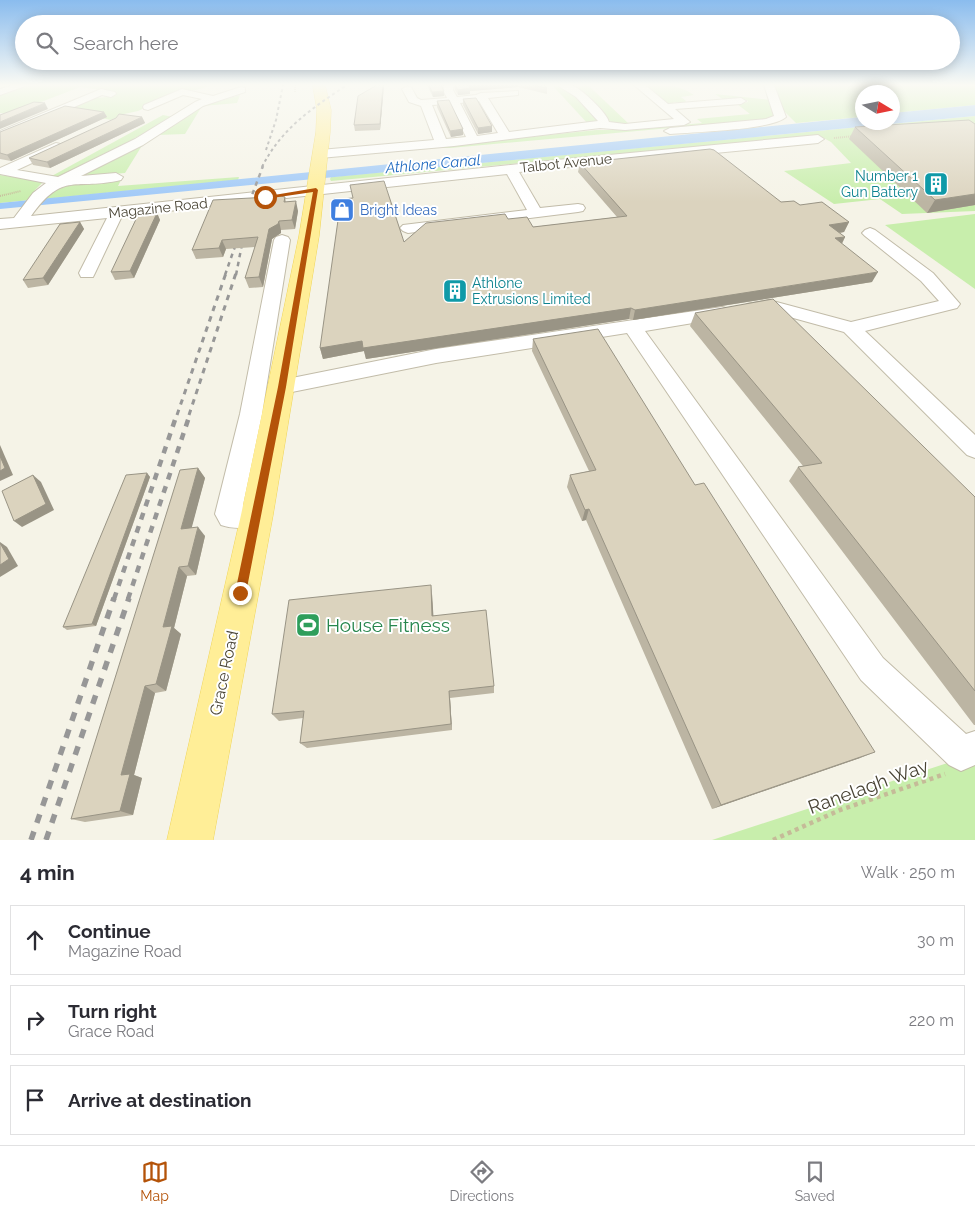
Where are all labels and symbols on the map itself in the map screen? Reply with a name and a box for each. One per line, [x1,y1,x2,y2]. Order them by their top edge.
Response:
north arrow [855,85,900,130]
street label: Talbot Avenue [519,150,613,176]
water label: Athlone Canal [384,151,481,177]
place label: Number 1 Gun Battery [841,168,918,200]
building icon: Number 1 Gun Battery [923,171,949,197]
route start [254,186,277,209]
street label: Magazine Road [108,195,208,221]
shop icon: Bright Ideas [329,197,355,223]
place label: Bright Ideas [360,202,437,218]
place label: Athlone Extrusions Limited [472,275,591,307]
building icon: Athlone Extrusions Limited [442,278,468,304]
route end [229,582,252,605]
sports icon: House Fitness [295,612,321,638]
place label: House Fitness [326,614,450,636]
street label: Grace Road [206,629,242,717]
street label: Ranelagh Way [805,754,931,818]

